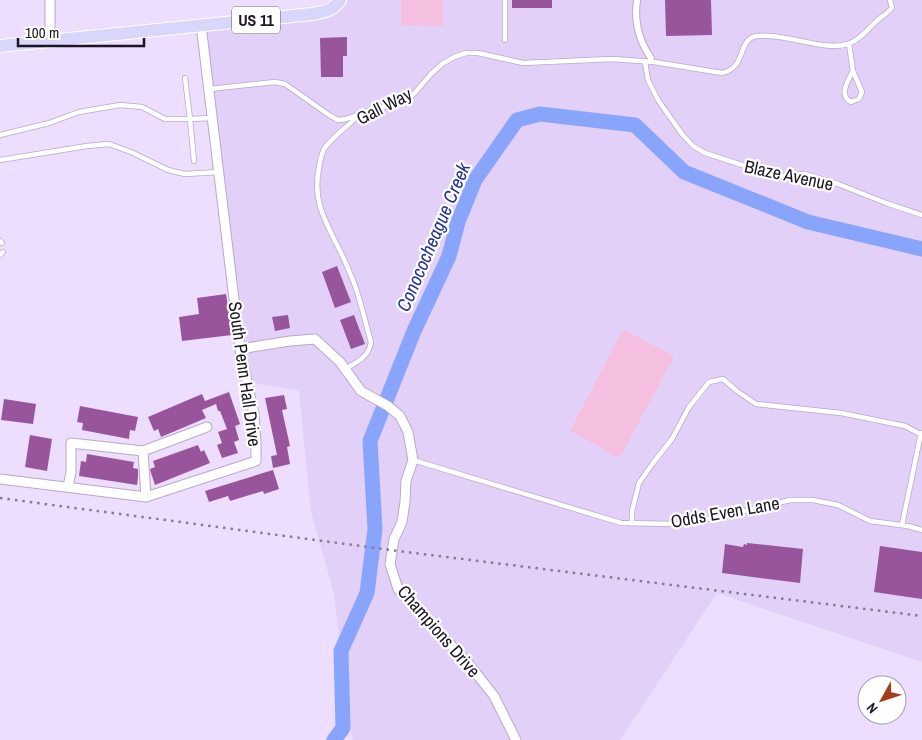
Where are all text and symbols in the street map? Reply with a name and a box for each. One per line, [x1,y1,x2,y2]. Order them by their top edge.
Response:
road number: US 11 [232,6,280,34]
scale bar [18,15,144,47]
text: 100 m [25,22,59,43]
street label: Gall Way [352,81,417,131]
street label: Blaze Avenue [742,153,836,197]
water label: Conococheague Creek [390,157,477,315]
street label: South Penn Hall Drive [222,300,268,448]
street label: Odds Even Lane [669,490,781,534]
street label: Champions Drive [392,579,486,683]
north arrow [857,675,907,725]
text: N [862,699,882,717]

